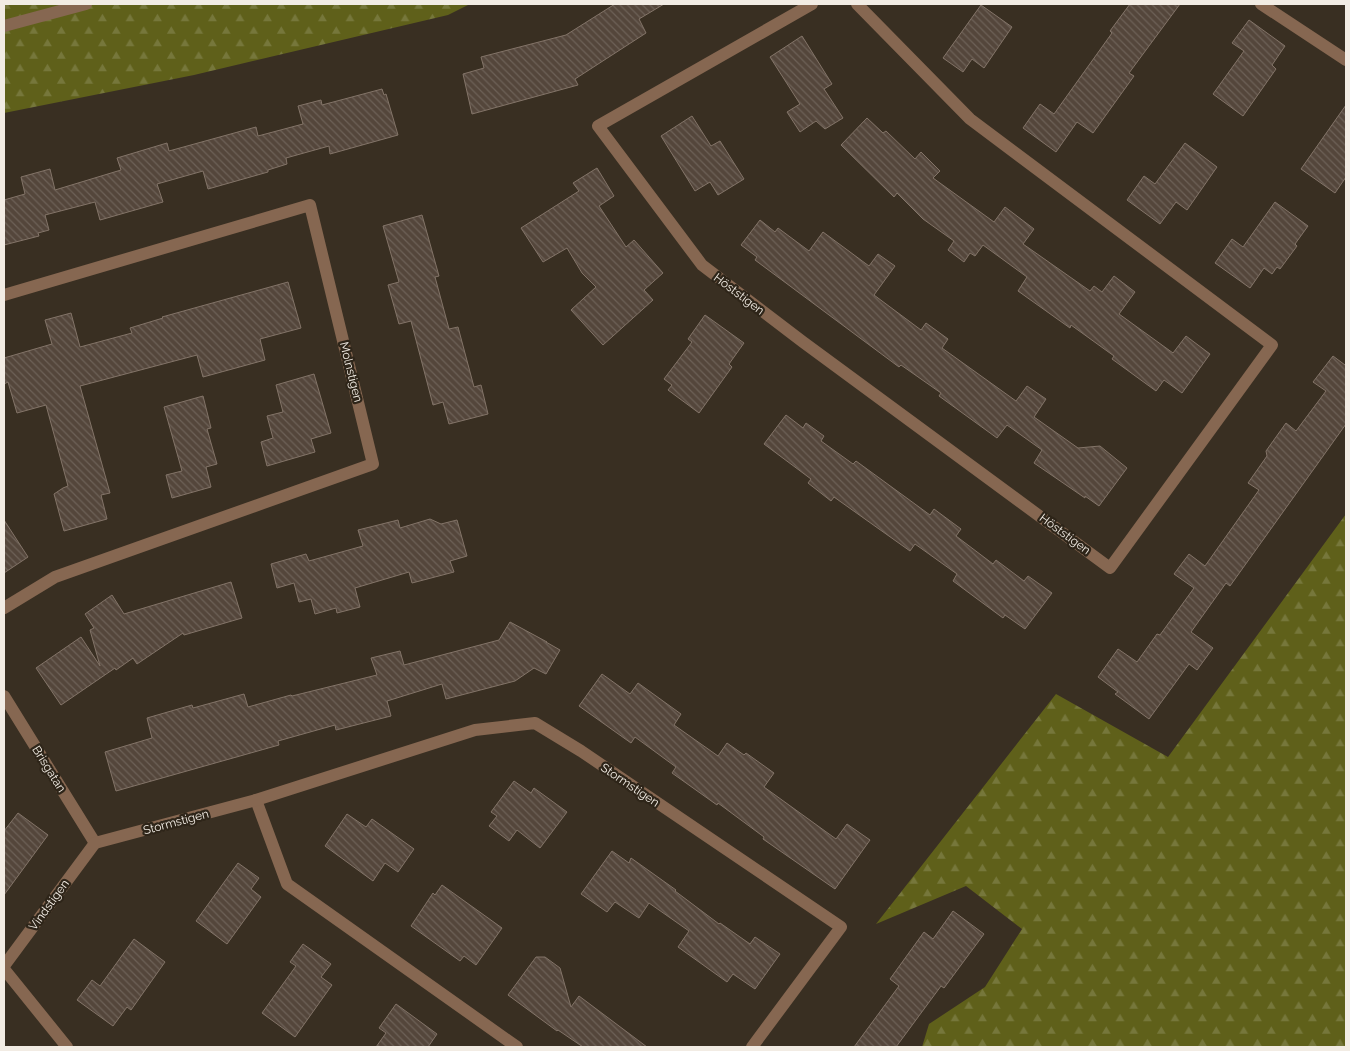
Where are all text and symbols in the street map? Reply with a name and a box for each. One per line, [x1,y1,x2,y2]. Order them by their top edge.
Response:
street label: Höststigen [711,270,767,318]
street label: Molnstigen [337,340,365,404]
street label: Höststigen [1037,511,1093,557]
street label: Brisgatan [29,743,69,795]
street label: Stormstigen [598,760,662,810]
street label: Stormstigen [142,807,210,837]
street label: Vindstigen [26,877,72,933]

